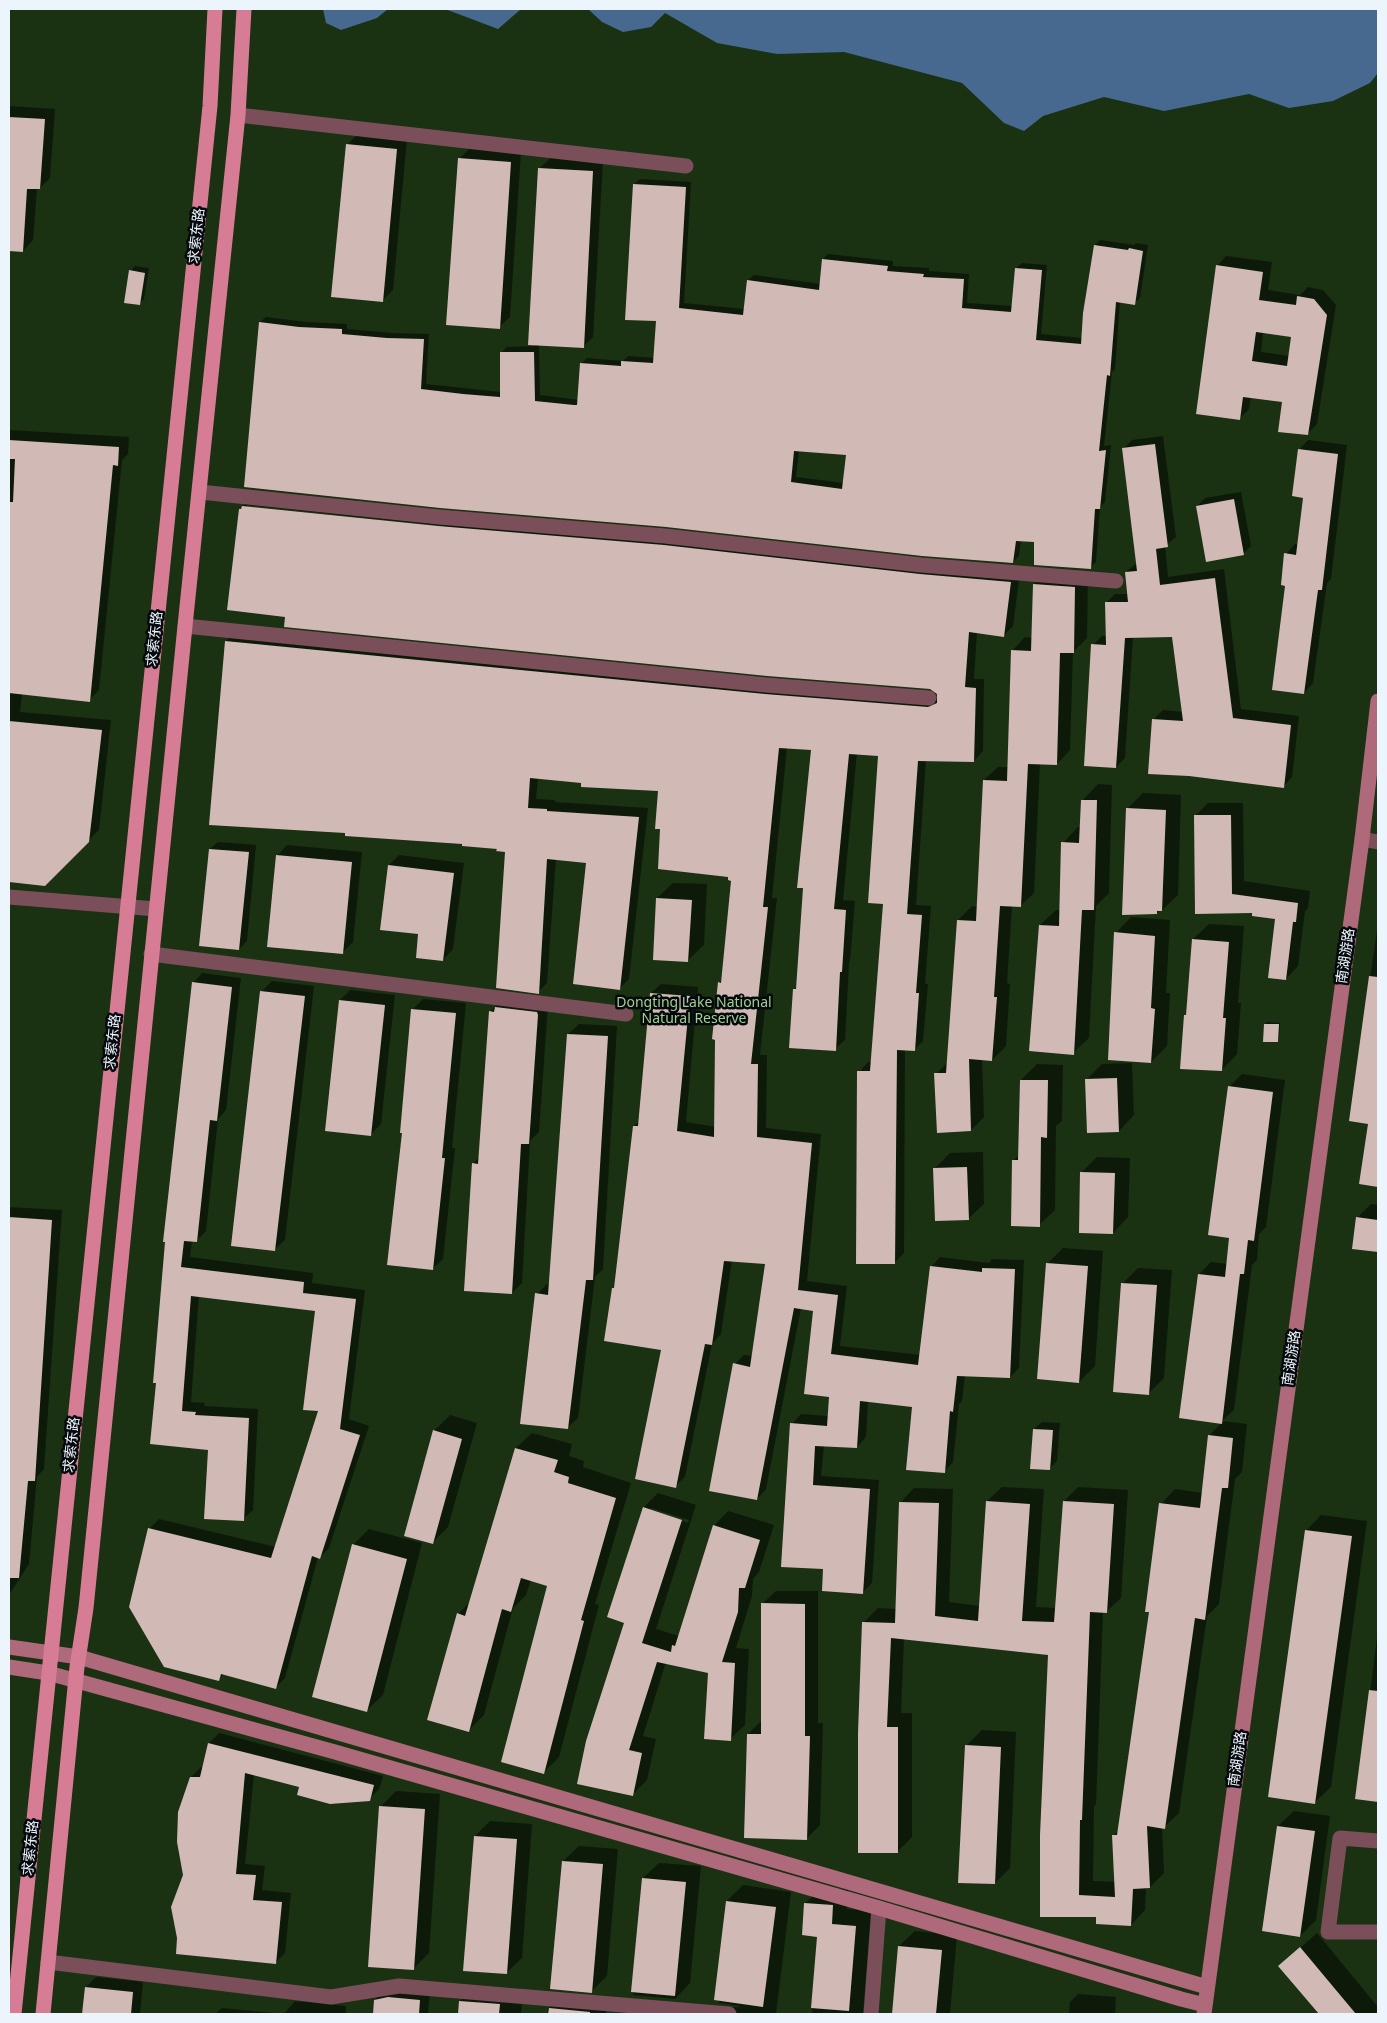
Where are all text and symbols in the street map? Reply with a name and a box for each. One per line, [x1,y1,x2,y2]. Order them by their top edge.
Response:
street label: 求索东路 [186,207,208,265]
street label: 求索东路 [144,610,166,668]
street label: 南湖游路 [1334,927,1358,985]
park label: Dongting Lake National Natural Reserve [616,995,772,1028]
street label: 求索东路 [102,1013,124,1071]
street label: 南湖游路 [1280,1329,1304,1387]
street label: 求索东路 [61,1416,83,1474]
street label: 南湖游路 [1226,1730,1250,1788]
street label: 求索东路 [20,1819,42,1877]

